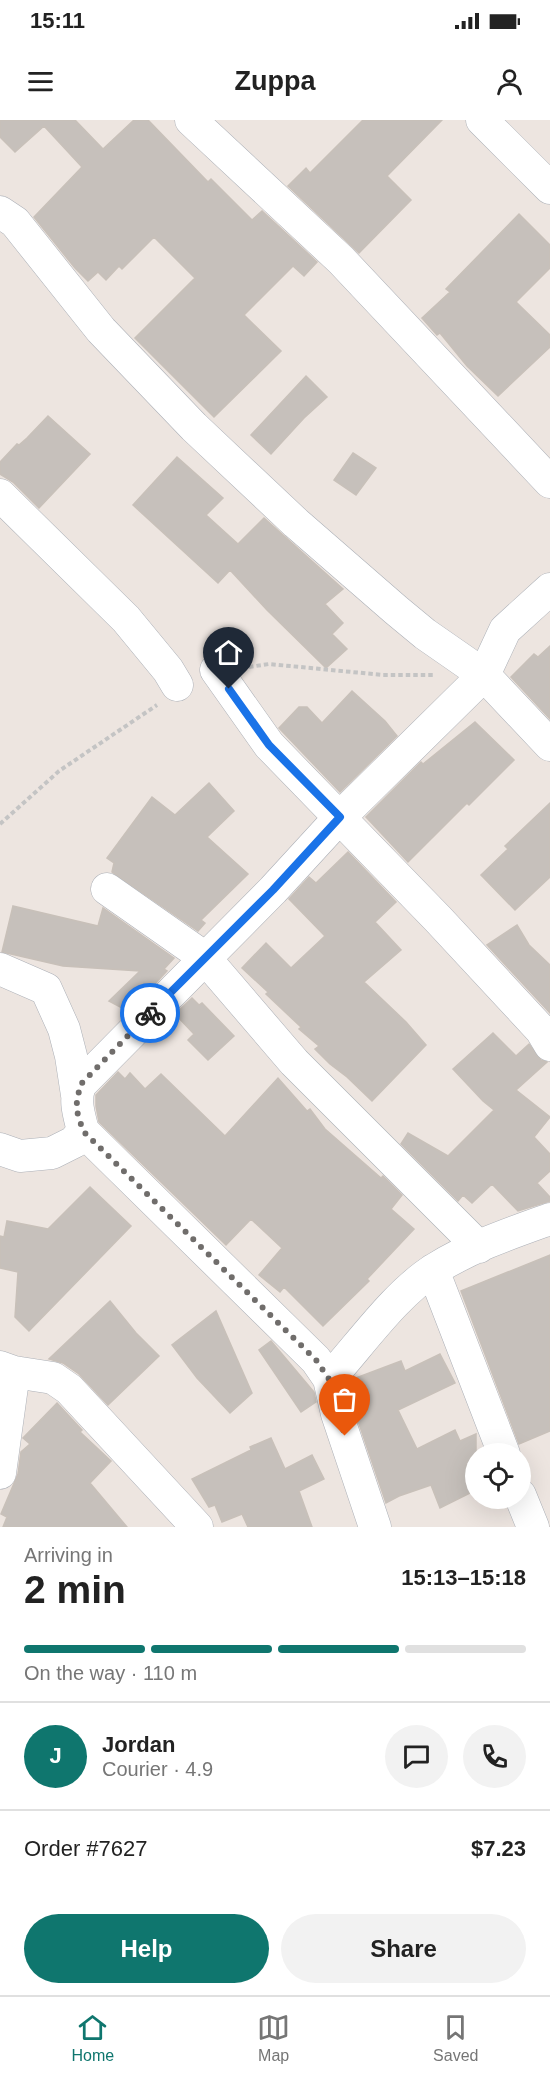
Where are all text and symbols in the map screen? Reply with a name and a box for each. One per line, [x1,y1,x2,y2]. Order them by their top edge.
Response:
text: 15:11 [30,8,85,33]
icon: menu [24,65,57,98]
icon: person [493,65,526,98]
text: Zuppa [235,66,316,96]
pin [203,627,254,689]
icon: home [212,636,245,669]
courier [120,983,180,1043]
icon: bike [134,997,167,1030]
pin [319,1374,370,1436]
icon: bag [328,1383,361,1416]
map controls [465,1443,531,1509]
button: locate [465,1443,531,1509]
text: Arriving in [24,1544,113,1566]
text: 15:13–15:18 [401,1565,526,1590]
text: 2 min [24,1568,126,1611]
text: On the way · 110 m [24,1662,197,1684]
button: chat [385,1725,448,1788]
button: phone [463,1725,526,1788]
text: Jordan [102,1732,175,1757]
text: J [49,1743,62,1768]
text: Courier · 4.9 [102,1758,213,1780]
text: Order #7627 [24,1836,148,1861]
text: $7.23 [471,1836,526,1861]
button: Help [24,1914,269,1983]
button: Share [281,1914,526,1983]
tab: Home [71,2011,114,2065]
tab: Map [257,2011,290,2065]
tab: Saved [433,2011,478,2065]

